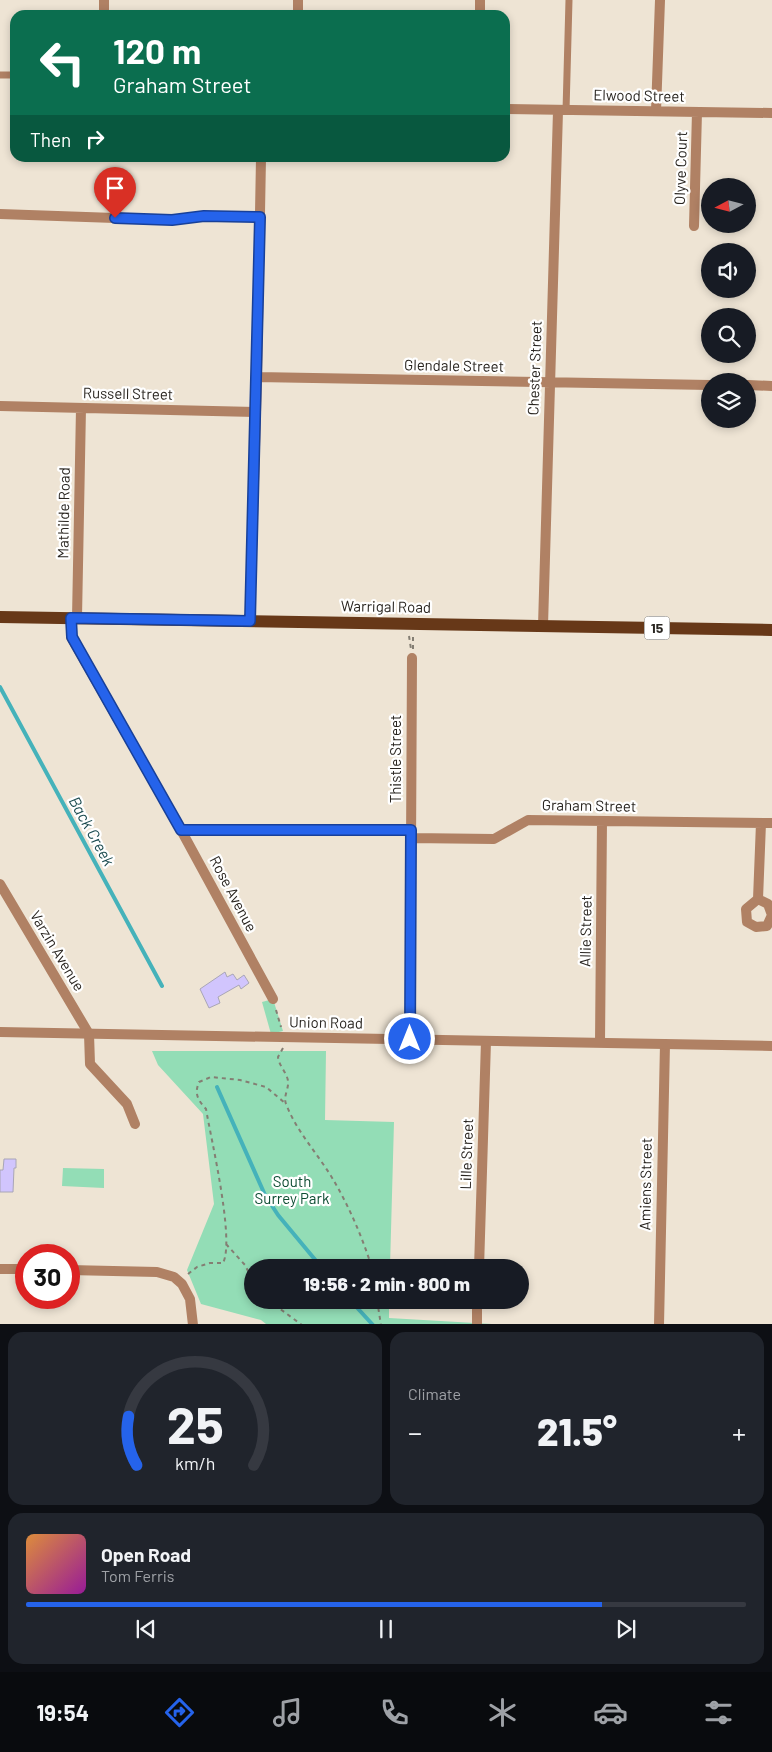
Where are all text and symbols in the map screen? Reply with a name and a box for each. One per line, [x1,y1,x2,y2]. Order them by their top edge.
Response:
text: 120 m [113,29,201,71]
icon: left [30,30,95,95]
text: Graham Street [113,71,251,97]
street label: Elwood Street [593,85,685,105]
icon: right [81,125,109,153]
text: Then [30,128,71,151]
street label: Olyve Court [670,131,690,205]
pin [94,167,136,218]
icon: arrive [101,174,129,202]
north arrow [701,178,756,232]
map controls [701,178,756,428]
button: sound [701,243,756,298]
button: search [701,308,756,363]
street label: Chester Street [523,320,545,416]
street label: Glendale Street [404,355,504,375]
button: layers [701,373,756,428]
street label: Russell Street [83,383,173,403]
street label: Mathilde Road [53,467,73,559]
street label: Warrigal Road [341,596,431,616]
road number: 15 [644,616,670,640]
street label: Thistle Street [386,715,404,803]
water label: Back Creek [66,793,119,869]
street label: Graham Street [542,795,636,815]
street label: Rose Avenue [206,853,261,934]
street label: Allie Street [575,895,595,967]
street label: Varzin Avenue [27,907,89,994]
street label: Union Road [289,1012,363,1032]
position arrow [383,1012,435,1064]
street label: Lille Street [456,1118,476,1190]
street label: Amiens Street [635,1138,655,1230]
park label: South Surrey Park [255,1172,330,1207]
speed limit sign: 30 [15,1244,80,1309]
text: 19:56 · 2 min · 800 m [303,1272,470,1295]
text: Climate [408,1384,461,1403]
text: 25 [166,1392,224,1454]
text: 21.5° [537,1408,617,1454]
text: − [408,1415,422,1449]
text: + [732,1415,746,1449]
text: km/h [175,1452,215,1474]
text: Open Road [101,1543,191,1566]
text: Tom Ferris [101,1566,175,1585]
icon: previous [132,1615,160,1643]
icon: pause [372,1615,400,1643]
icon: next [612,1615,640,1643]
icon: directions [162,1695,197,1730]
icon: music [270,1695,305,1730]
icon: phone [377,1695,412,1730]
icon: climate [485,1695,520,1730]
icon: car [593,1695,628,1730]
icon: filters [701,1695,736,1730]
text: 19:54 [36,1699,89,1725]

